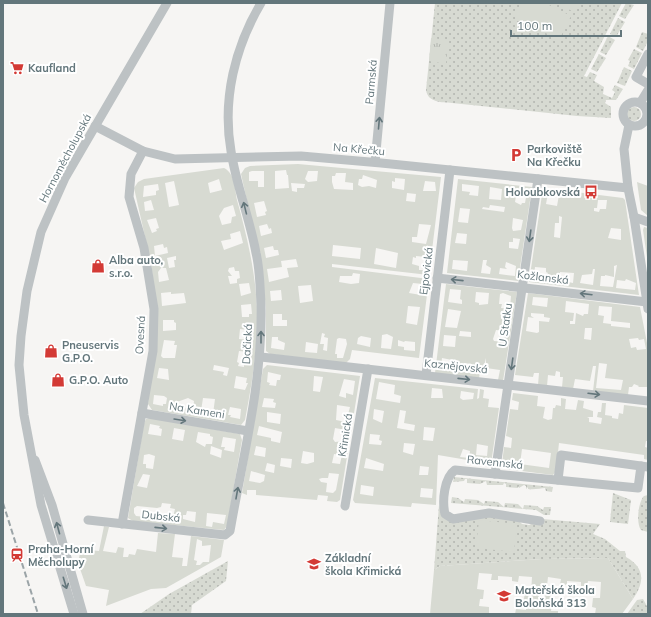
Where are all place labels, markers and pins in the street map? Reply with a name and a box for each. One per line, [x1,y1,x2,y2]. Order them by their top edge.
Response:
supermarket icon: Kaufland [9,60,25,76]
place label: Kaufland [28,61,76,75]
place label: Parkoviště Na Křečku [527,142,582,169]
parking icon: Parkoviště Na Křečku [508,147,524,163]
bus stop icon: Holoubkovská [583,184,599,200]
place label: Holoubkovská [506,185,580,199]
place label: Alba auto, s.r.o. [109,253,164,280]
shop icon: Alba auto, s.r.o. [90,258,106,274]
place label: Pneuservis G.P.O. [62,338,119,365]
shop icon: Pneuservis G.P.O. [43,343,59,359]
shop icon: G.P.O. Auto [50,372,66,388]
place label: G.P.O. Auto [69,373,129,387]
place label: Praha-Horní Měcholupy [28,542,95,569]
station icon: Praha-Horní Měcholupy [9,547,25,563]
place label: Základní škola Křimická [325,551,402,578]
school or university icon: Základní škola Křimická [306,556,322,572]
place label: Mateřská škola Boloňská 313 [515,583,595,610]
school or university icon: Mateřská škola Boloňská 313 [496,588,512,604]

